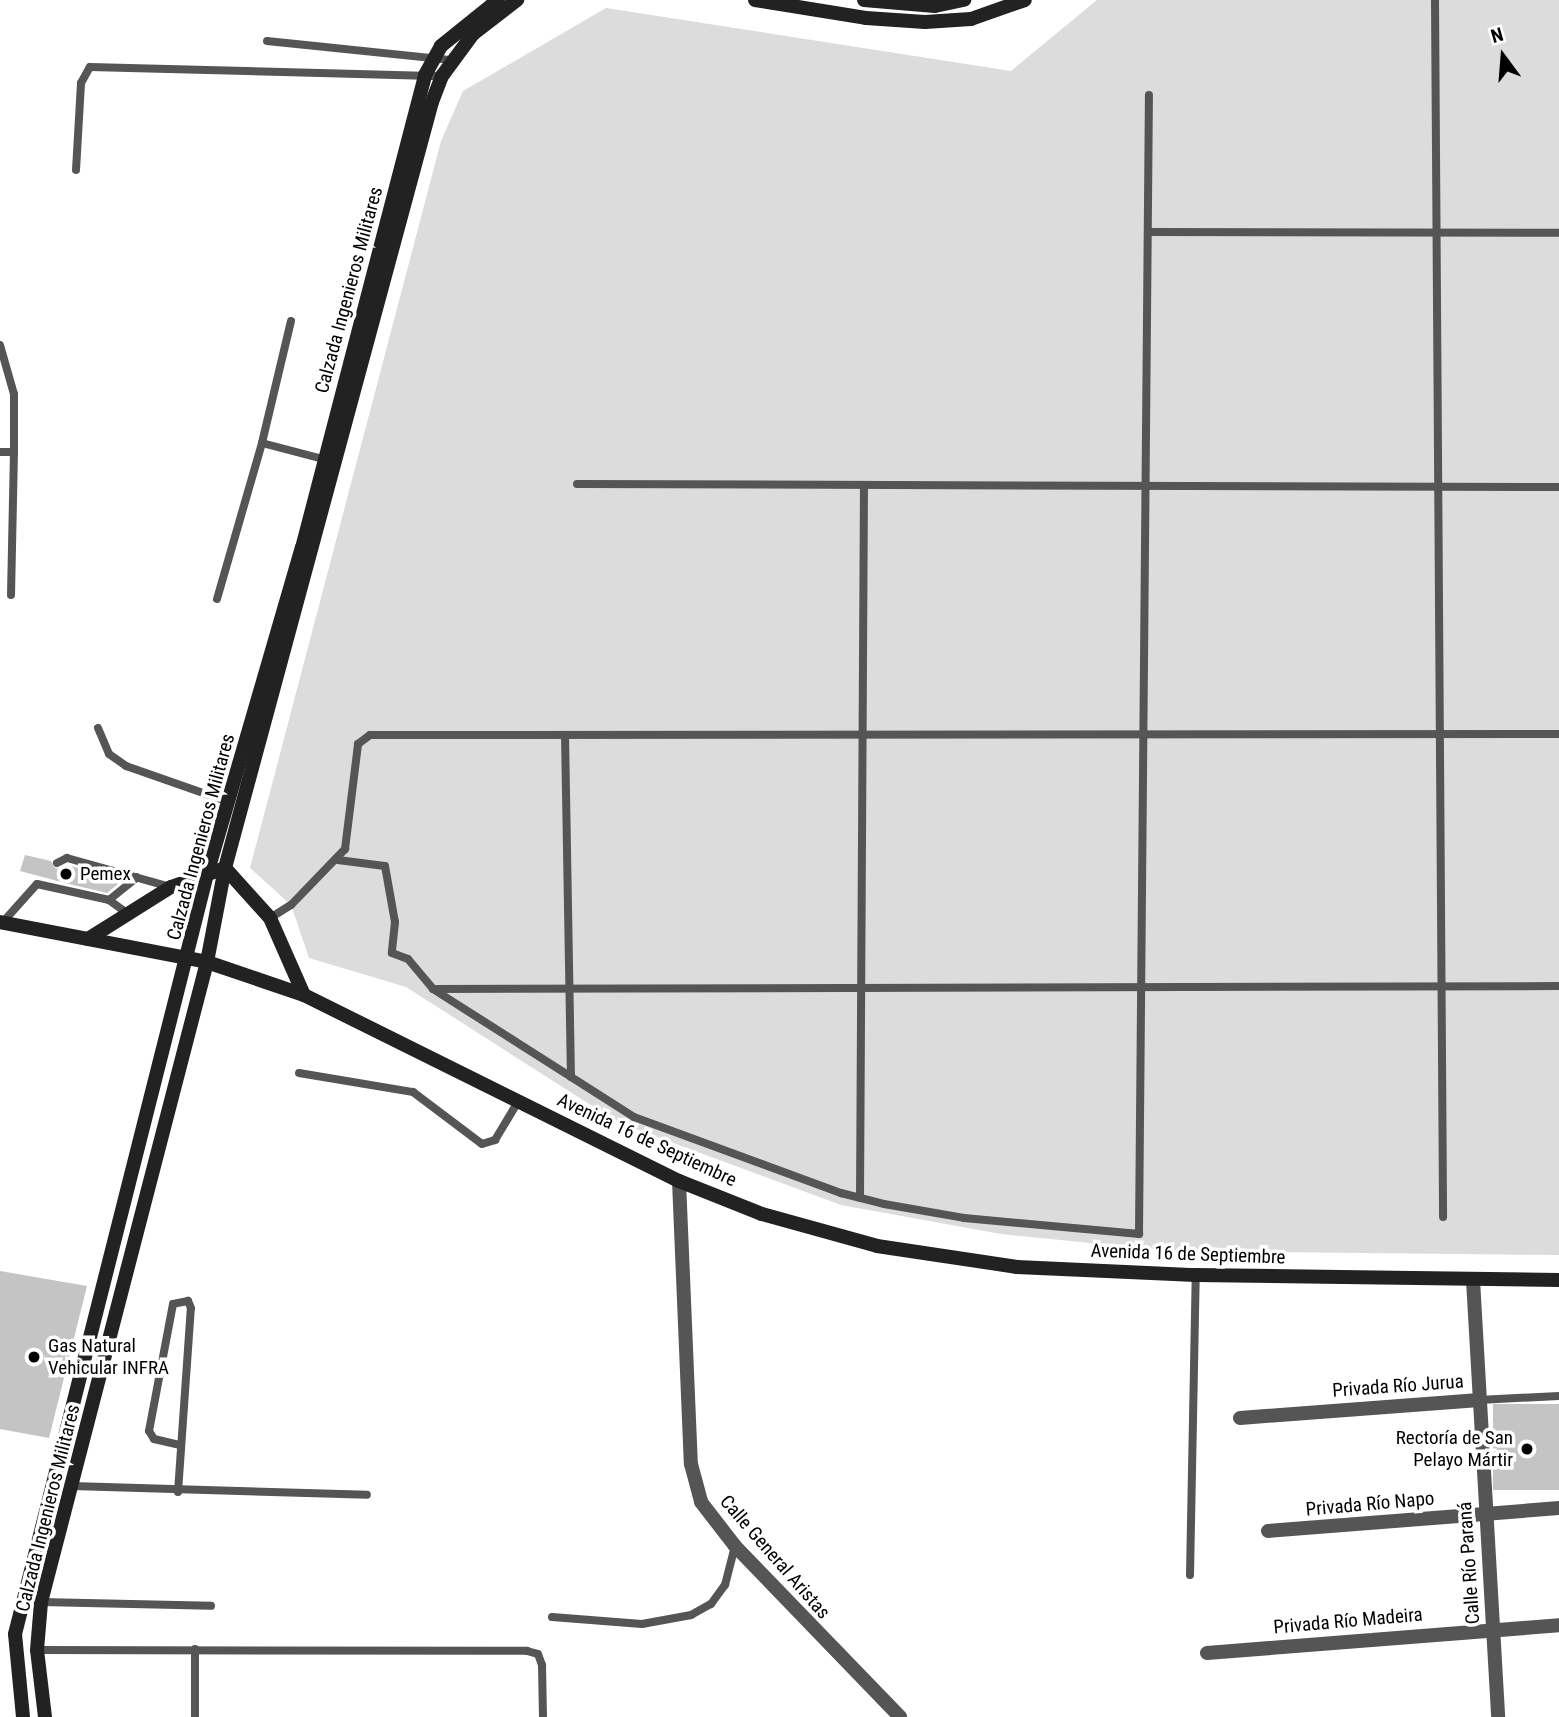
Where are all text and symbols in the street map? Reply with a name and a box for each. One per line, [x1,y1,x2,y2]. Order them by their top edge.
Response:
north arrow [1468,21,1538,91]
text: N [1488,23,1506,48]
street label: Calzada Ingenieros Militares [310,184,388,396]
street label: Calzada Ingenieros Militares [162,731,240,943]
place label: Pemex [80,863,131,885]
marker: Pemex [58,866,74,882]
street label: Avenida 16 de Septiembre [554,1088,740,1192]
street label: Avenida 16 de Septiembre [1090,1239,1286,1269]
place label: Gas Natural Vehicular INFRA [48,1335,169,1379]
marker: Gas Natural Vehicular INFRA [26,1349,42,1365]
street label: Privada Río Jurua [1332,1370,1464,1402]
street label: Calzada Ingenieros Militares [11,1402,85,1614]
place label: Rectoría de San Pelayo Mártir [1396,1427,1513,1471]
marker: Rectoría de San Pelayo Mártir [1519,1441,1535,1457]
street label: Privada Río Napo [1305,1487,1435,1521]
street label: Calle General Aristas [715,1490,835,1624]
street label: Calle Río Paraná [1453,1501,1485,1625]
street label: Privada Río Madeira [1272,1603,1424,1639]

